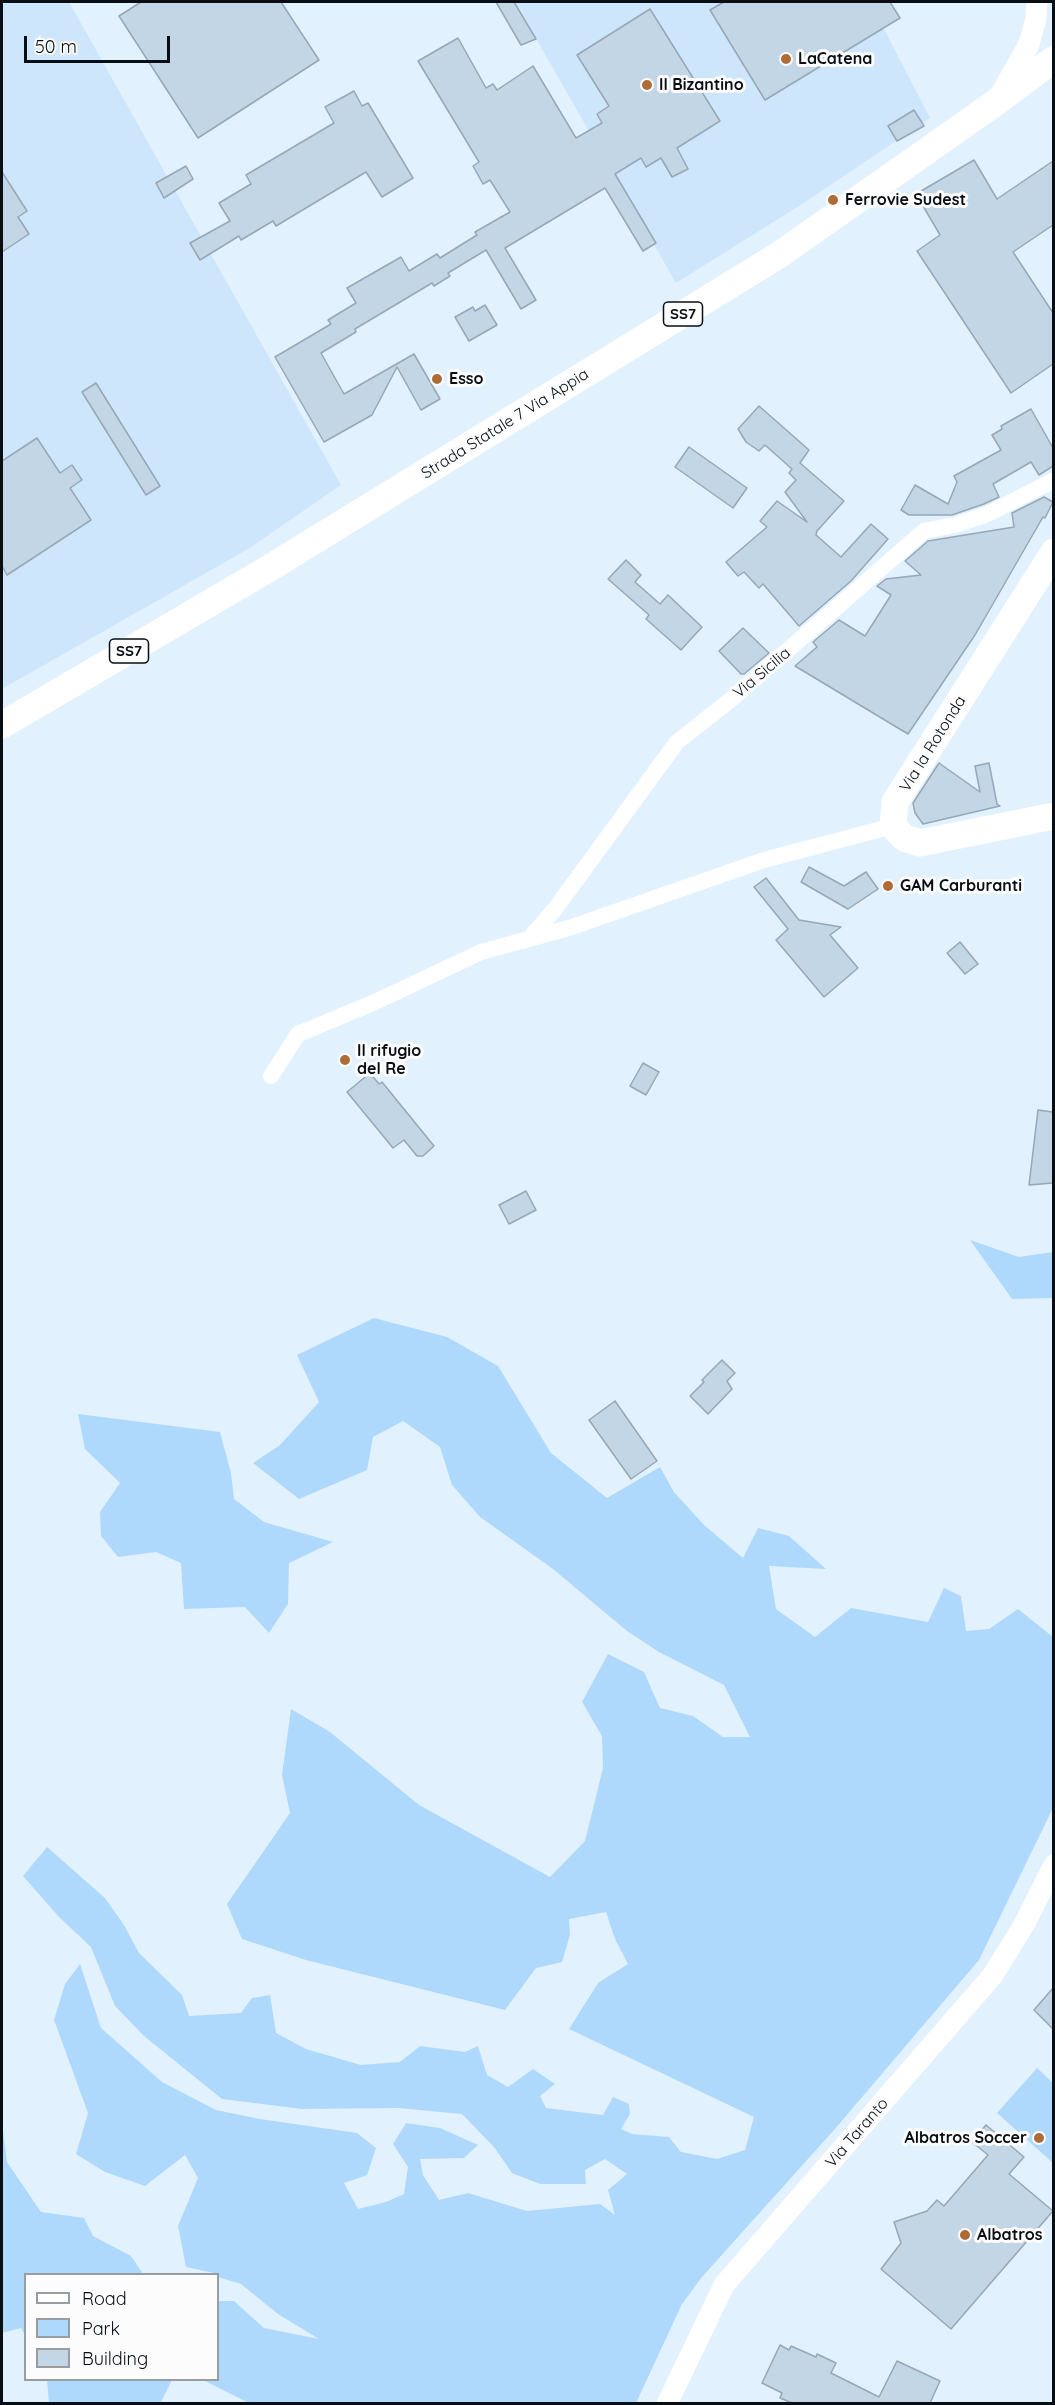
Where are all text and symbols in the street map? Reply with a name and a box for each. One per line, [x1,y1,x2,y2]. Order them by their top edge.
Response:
scale bar [27,24,172,62]
text: 50 m [35,35,77,58]
place label: LaCatena [798,49,872,69]
marker: LaCatena [779,52,793,66]
place label: Il Bizantino [659,75,744,95]
marker: Il Bizantino [640,78,654,92]
place label: Ferrovie Sudest [845,190,966,210]
marker: Ferrovie Sudest [826,193,840,207]
road number: SS7 [664,302,702,326]
street label: Strada Statale 7 Via Appia [418,365,592,483]
place label: Esso [449,369,484,389]
marker: Esso [430,372,444,386]
road number: SS7 [110,639,148,663]
street label: Via Sicilia [729,643,795,703]
street label: Via la Rotonda [896,692,970,796]
place label: GAM Carburanti [900,876,1022,896]
marker: GAM Carburanti [881,879,895,893]
place label: Il rifugio del Re [357,1041,421,1079]
marker: Il rifugio del Re [338,1053,352,1067]
street label: Via Taranto [822,2094,892,2172]
place label: Albatros Soccer [904,2128,1027,2148]
marker: Albatros Soccer [1032,2131,1046,2145]
place label: Albatros [977,2225,1042,2245]
marker: Albatros [958,2228,972,2242]
legend [24,2273,219,2381]
text: Road [82,2287,127,2310]
text: Park [82,2317,120,2340]
text: Building [82,2347,148,2370]

